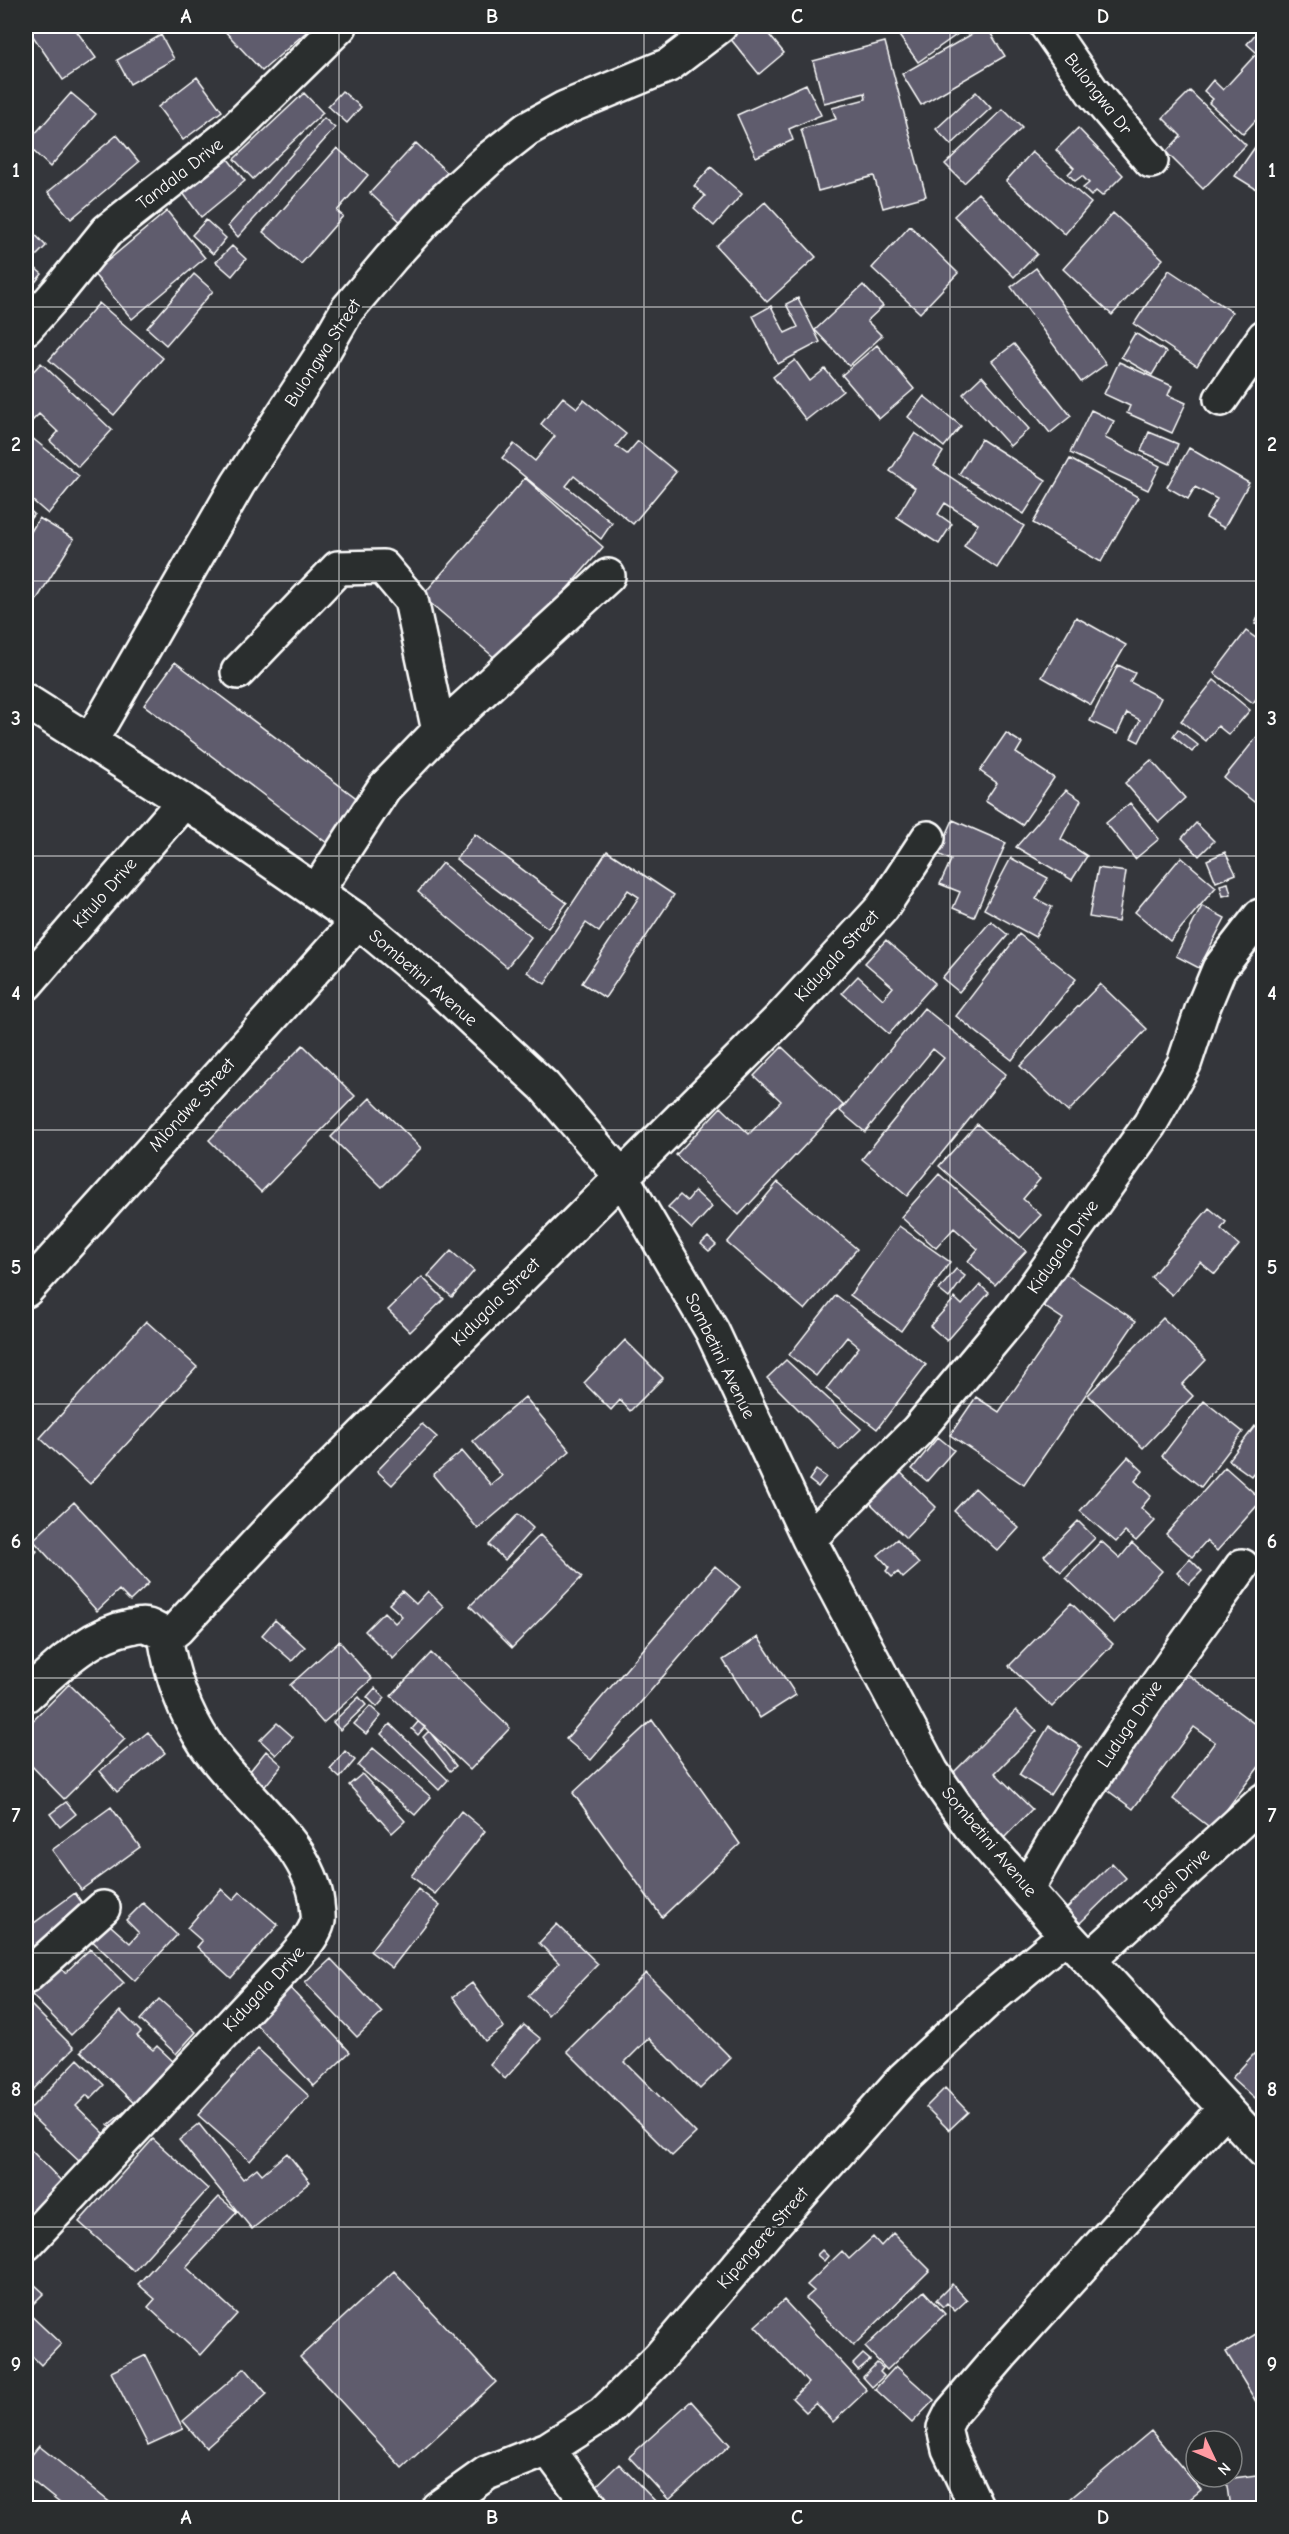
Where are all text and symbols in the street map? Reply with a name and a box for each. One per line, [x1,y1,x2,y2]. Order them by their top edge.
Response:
text: A [180,5,192,28]
text: B [486,5,498,28]
text: C [791,5,803,28]
text: D [1097,5,1109,28]
street label: Bulongwa Dr [1060,49,1137,140]
street label: Tandala Drive [133,134,227,214]
text: 1 [12,159,20,182]
text: 1 [1268,159,1276,182]
street label: Bulongwa Street [280,295,366,411]
text: 2 [11,433,21,456]
text: 2 [1267,433,1277,456]
text: 3 [11,707,21,730]
text: 3 [1267,707,1277,730]
street label: Kitulo Drive [69,853,141,933]
street label: Kidugala Street [790,905,884,1006]
street label: Sombetini Avenue [364,925,482,1031]
text: 4 [11,982,21,1005]
text: 4 [1267,982,1277,1005]
street label: Mlondwe Street [145,1053,240,1156]
street label: Kidugala Drive [1023,1196,1103,1298]
street label: Kidugala Street [448,1253,545,1350]
text: 5 [11,1256,21,1279]
text: 5 [1267,1256,1277,1279]
street label: Sombetini Avenue [681,1290,759,1422]
text: 6 [11,1530,21,1553]
text: 6 [1267,1530,1277,1553]
street label: Luduga Drive [1093,1677,1167,1771]
street label: Sombetini Avenue [937,1783,1041,1901]
text: 7 [12,1804,21,1827]
text: 7 [1268,1804,1277,1827]
street label: Igosi Drive [1140,1844,1214,1916]
street label: Kidugala Drive [219,1942,309,2036]
text: 8 [11,2078,21,2101]
text: 8 [1267,2078,1277,2101]
street label: Kipengere Street [713,2182,814,2293]
text: 9 [11,2353,21,2376]
text: 9 [1267,2353,1277,2376]
north arrow [1184,2429,1244,2489]
text: N [1214,2459,1234,2479]
text: A [180,2506,192,2529]
text: B [486,2506,498,2529]
text: C [791,2506,803,2529]
text: D [1097,2506,1109,2529]

